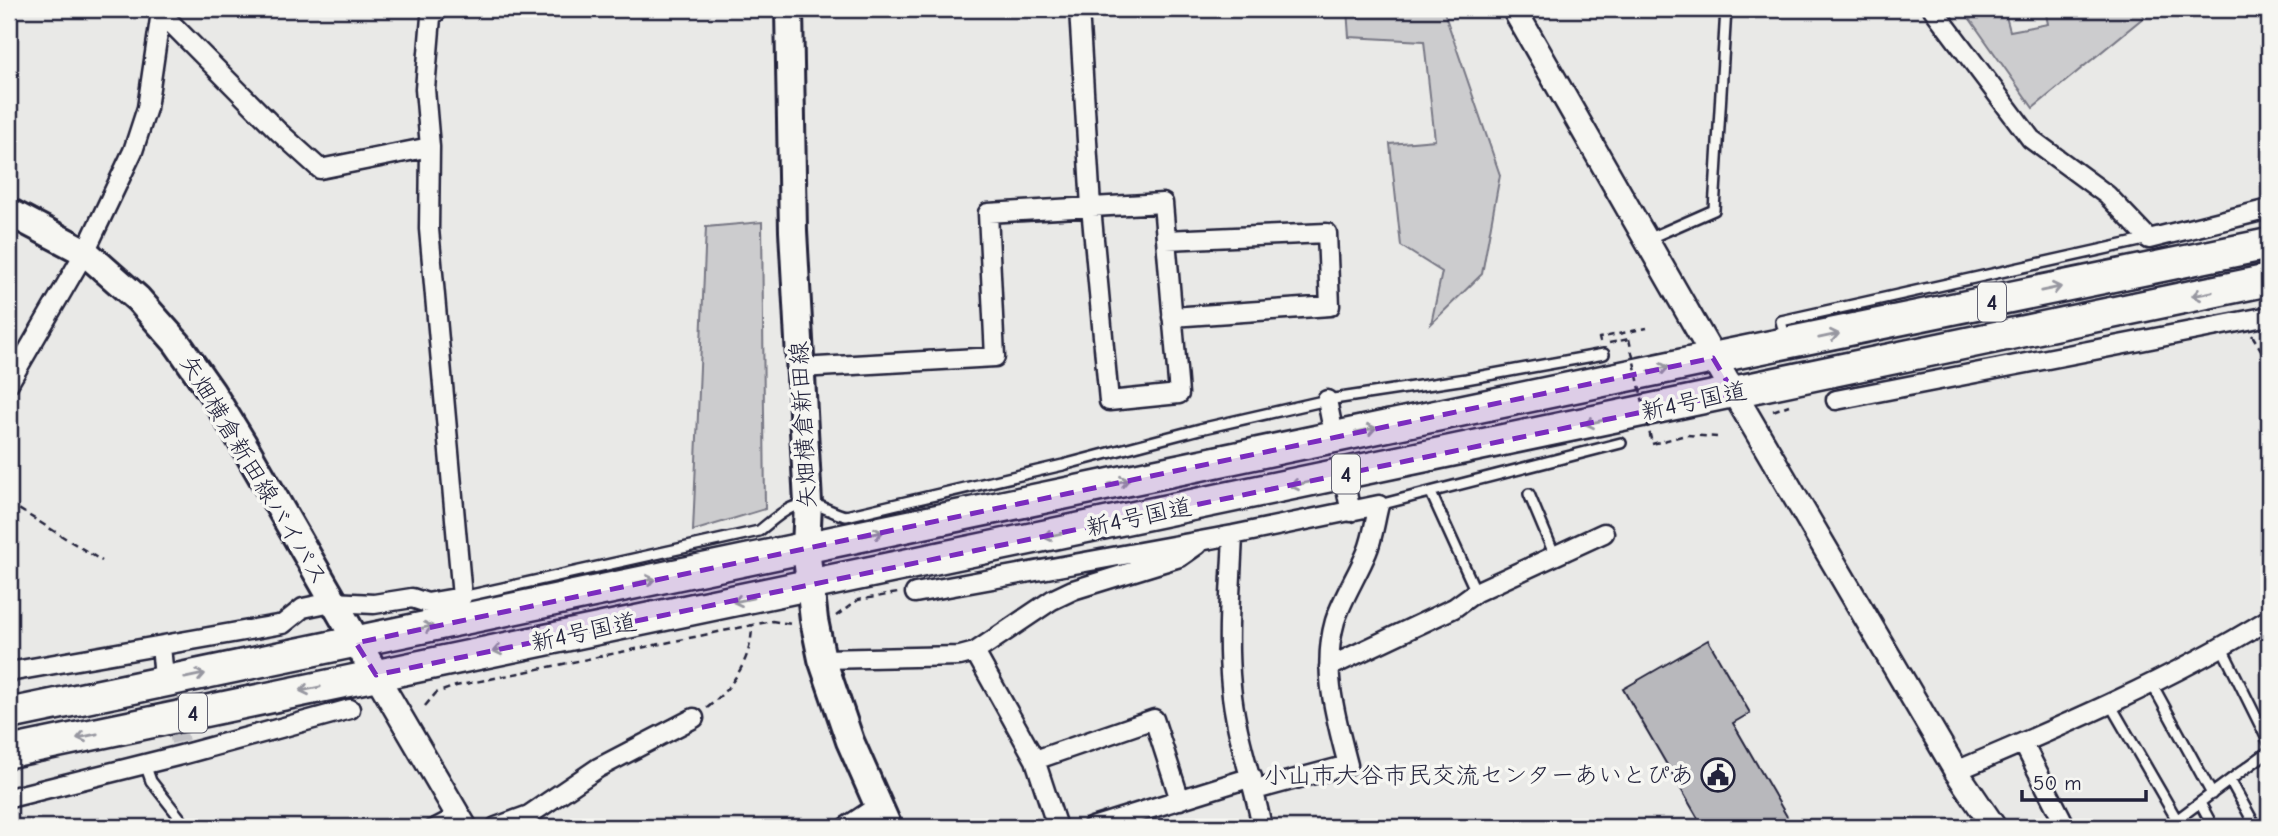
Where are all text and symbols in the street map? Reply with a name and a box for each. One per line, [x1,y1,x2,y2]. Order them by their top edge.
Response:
road number: 4 [1978,282,2006,322]
one-way arrow [2039,282,2062,296]
one-way arrow [2191,288,2214,302]
one-way arrow [1817,328,1840,342]
street label: 矢畑横倉新田線 [785,340,821,510]
street label: 矢畑横倉新田線バイパス [174,350,334,590]
one-way arrow [1647,362,1670,376]
street label: 新4号国道 [1638,376,1750,426]
one-way arrow [1584,416,1607,430]
one-way arrow [1354,423,1377,437]
road number: 4 [1332,454,1360,494]
one-way arrow [1107,474,1130,488]
one-way arrow [1289,477,1312,491]
street label: 新4号国道 [1083,492,1195,542]
one-way arrow [861,526,884,540]
one-way arrow [1042,528,1065,542]
one-way arrow [633,574,656,588]
one-way arrow [732,594,755,607]
street label: 新4号国道 [528,607,640,657]
one-way arrow [411,620,434,634]
one-way arrow [492,643,515,657]
one-way arrow [183,668,206,682]
one-way arrow [299,683,322,697]
road number: 4 [179,694,207,733]
one-way arrow [76,729,99,743]
public building icon: 小山市大谷市民交流センターあいとぴあ [1699,756,1737,794]
scale bar [2022,759,2147,803]
place label: 小山市大谷市民交流センターあいとぴあ [1263,761,1694,789]
text: 50 m [2033,771,2082,795]

